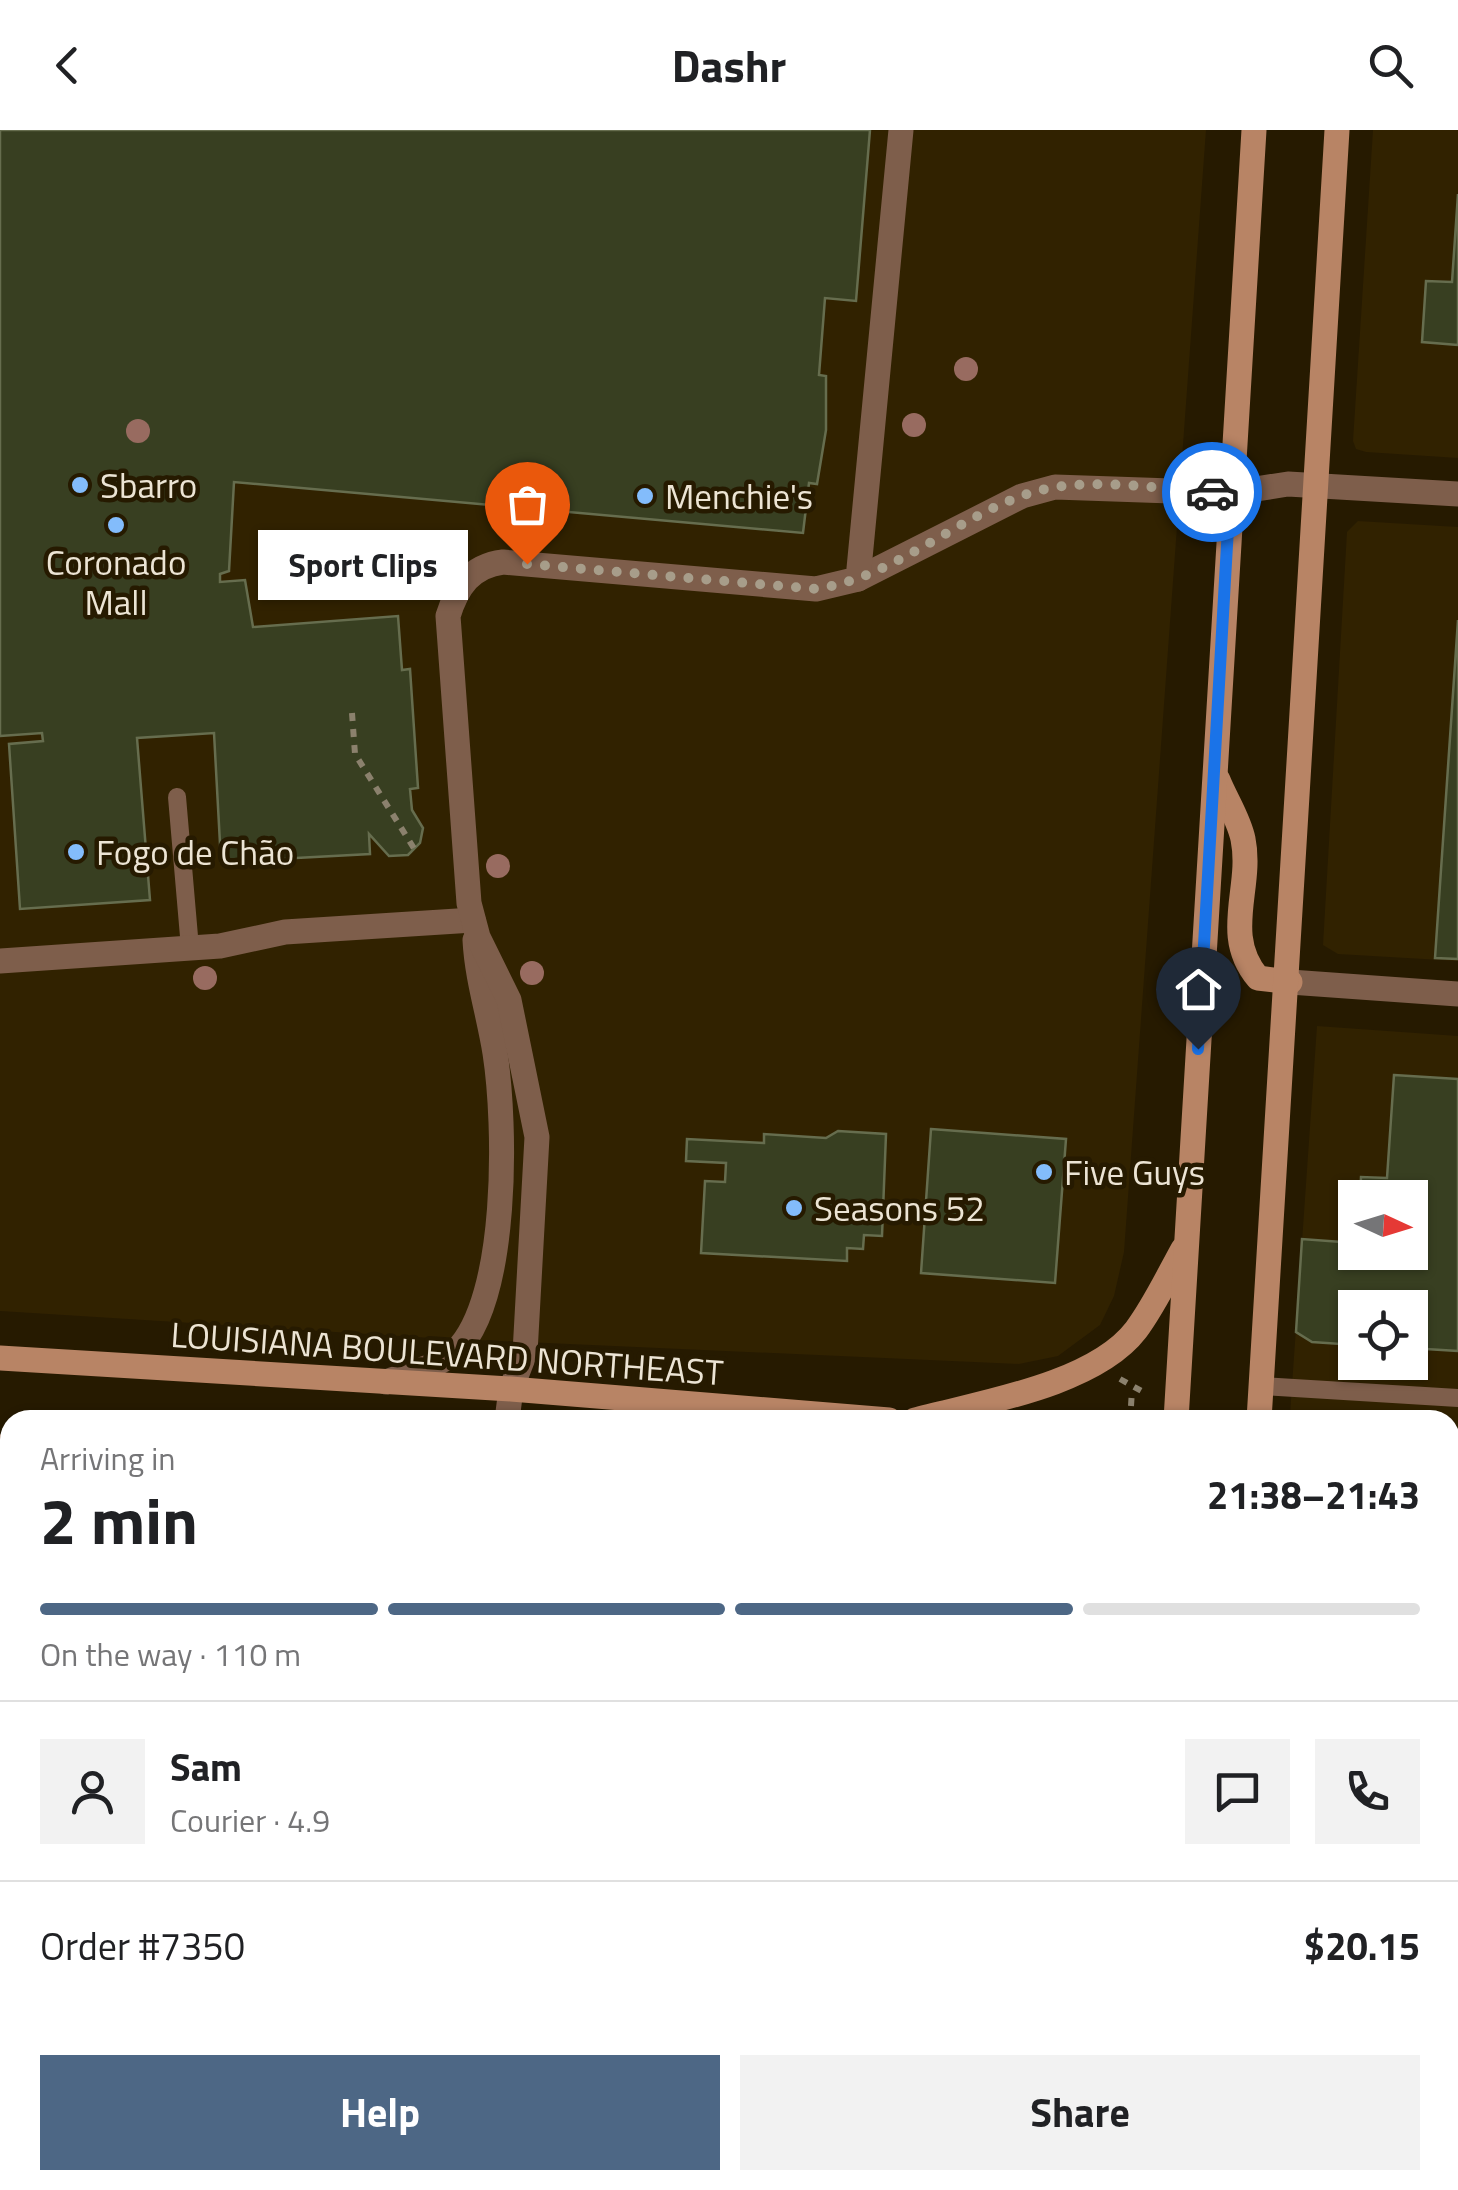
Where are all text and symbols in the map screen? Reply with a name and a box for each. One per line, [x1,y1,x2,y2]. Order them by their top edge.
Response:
text: Dashr [672,31,786,99]
icon: back [40,38,95,93]
icon: search [1363,38,1418,93]
courier [1162,442,1262,542]
place label: Sbarro [100,458,197,512]
pin [485,462,570,565]
icon: car [1185,465,1240,520]
place label: Menchie's [665,469,813,523]
marker: Sbarro [69,474,91,496]
icon: bag [500,477,555,532]
marker: Menchie's [634,485,656,507]
marker: Coronado Mall [105,514,127,536]
callout: Sport Clips [257,529,467,599]
place label: Coronado Mall [46,535,186,629]
text: Sport Clips [288,541,438,589]
place label: Fogo de Chão [96,825,294,879]
marker: Fogo de Chão [65,841,87,863]
pin [1156,947,1241,1050]
icon: home [1171,962,1226,1017]
place label: Five Guys [1064,1145,1205,1199]
marker: Five Guys [1033,1161,1055,1183]
north arrow [1338,1180,1428,1270]
map controls [1338,1180,1428,1380]
place label: Seasons 52 [814,1181,985,1235]
marker: Seasons 52 [783,1197,805,1219]
button: locate [1338,1290,1428,1380]
street label: LOUISIANA BOULEVARD NORTHEAST [169,1307,725,1399]
text: Arriving in [40,1434,176,1482]
text: 21:38–21:43 [1207,1466,1420,1524]
text: 2 min [40,1470,198,1569]
text: On the way · 110 m [40,1630,301,1678]
text: Sam [170,1738,242,1796]
button: person [40,1739,145,1844]
button: chat [1185,1739,1290,1844]
button: phone [1315,1739,1420,1844]
text: Courier · 4.9 [170,1796,330,1844]
text: Order #7350 [40,1917,245,1975]
text: $20.15 [1304,1917,1420,1975]
button: Help [40,2055,720,2170]
button: Share [740,2055,1420,2170]

